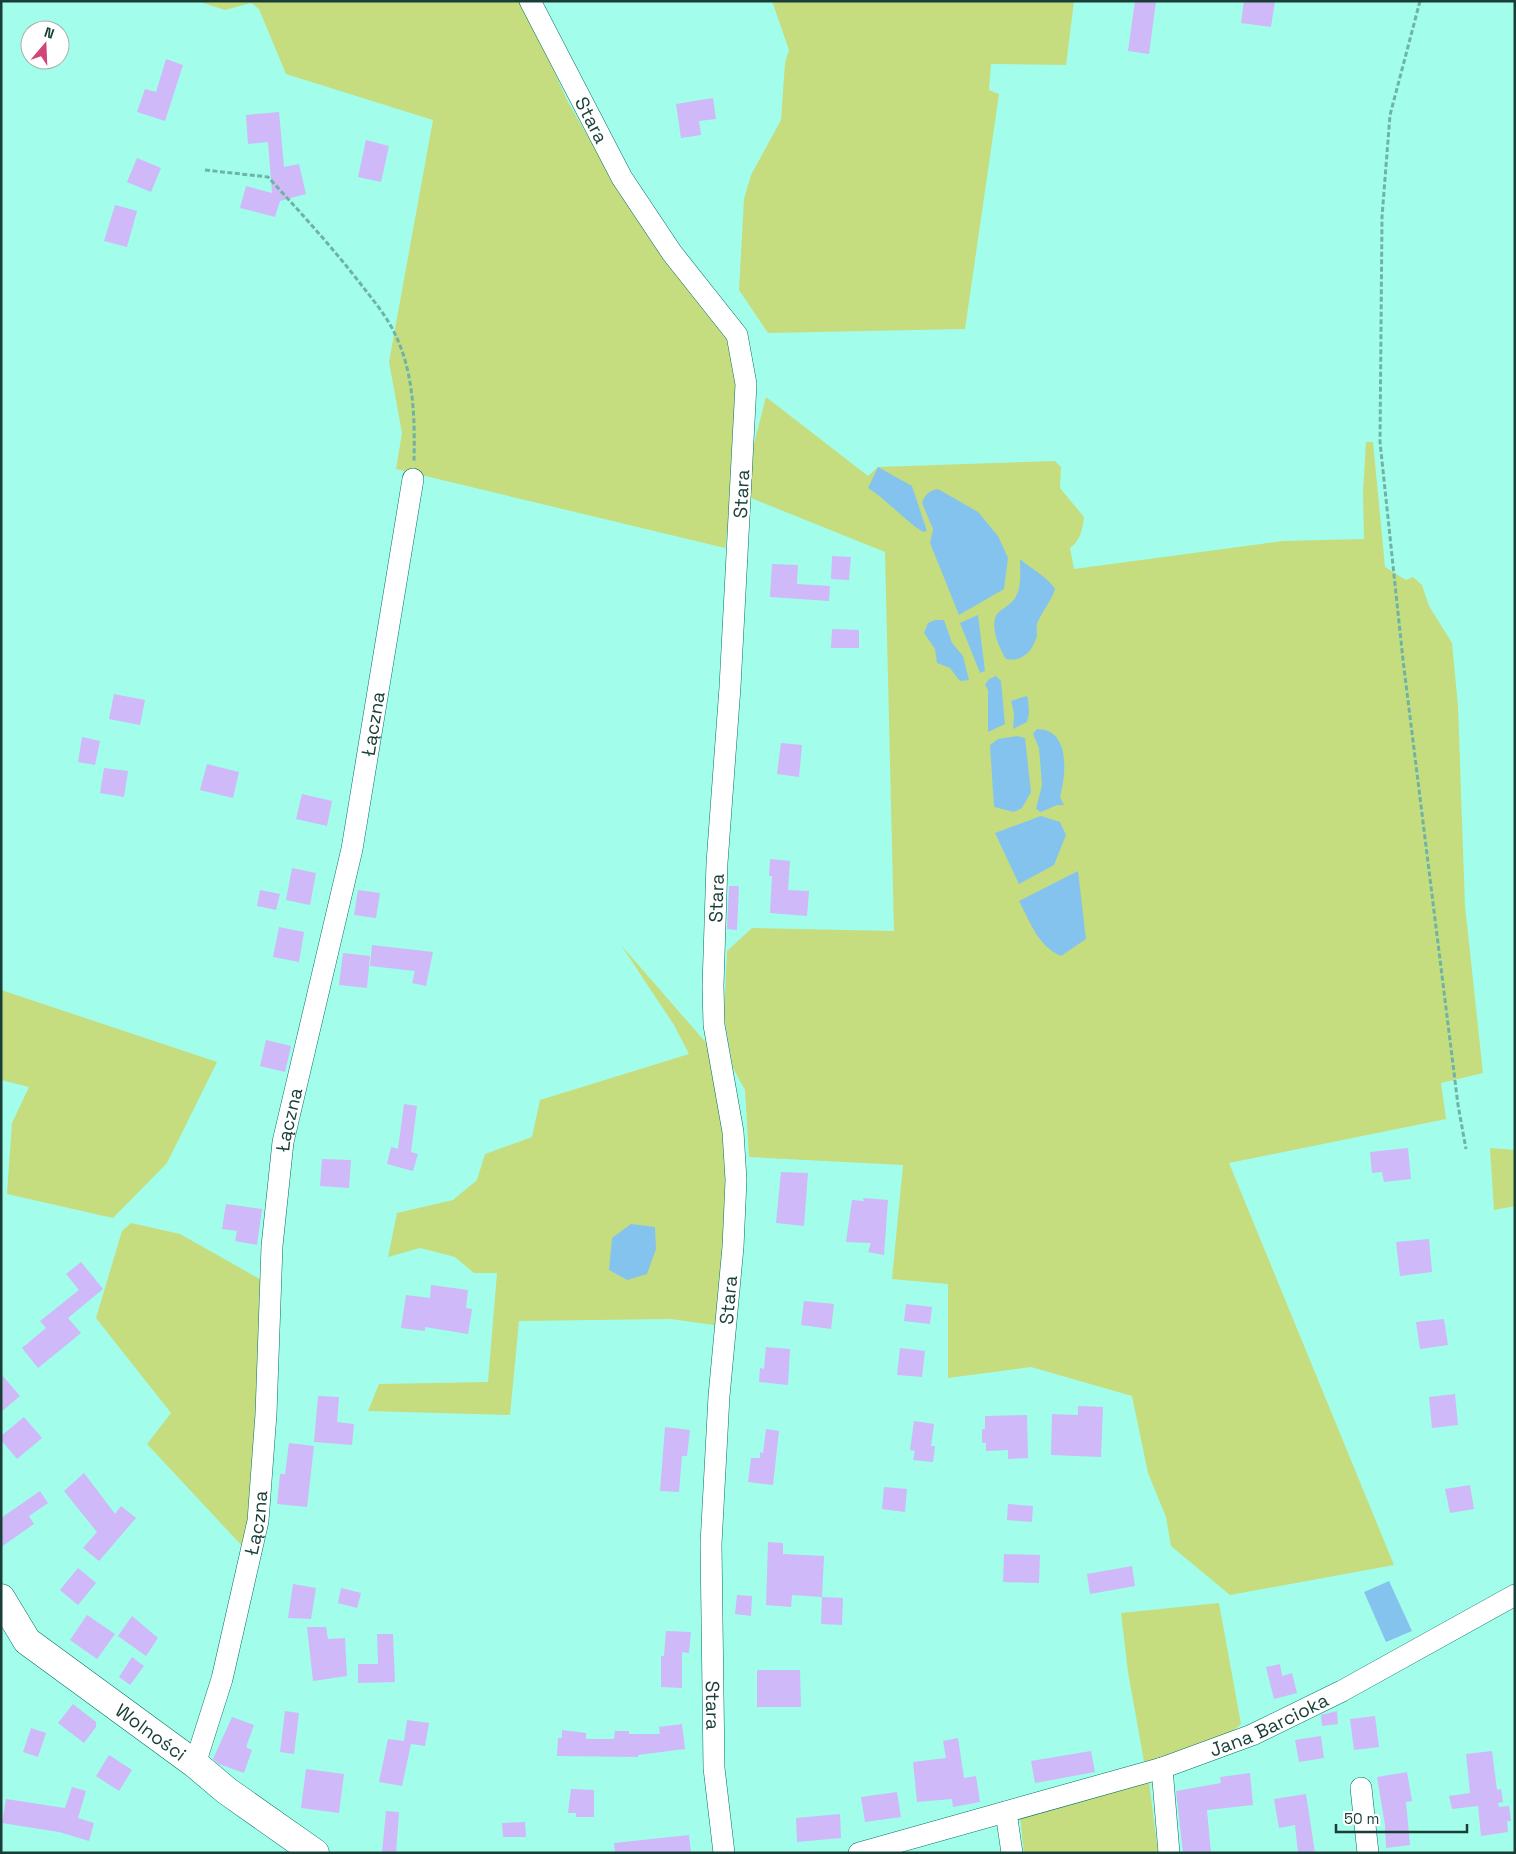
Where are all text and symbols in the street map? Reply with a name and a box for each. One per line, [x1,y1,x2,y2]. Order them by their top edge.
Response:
north arrow [20,20,70,70]
text: N [42,23,57,43]
street label: Stara [569,93,614,148]
street label: Stara [728,469,755,519]
street label: Łączna [355,690,391,758]
street label: Stara [703,873,730,923]
street label: Łączna [270,1085,308,1153]
street label: Stara [714,1274,743,1326]
street label: Łączna [239,1490,273,1558]
street label: Stara [700,1681,725,1730]
street label: Jana Barcioka [1206,1687,1333,1763]
street label: Wolności [110,1698,191,1767]
scale bar [1336,1802,1467,1834]
text: 50 m [1344,1809,1379,1828]

